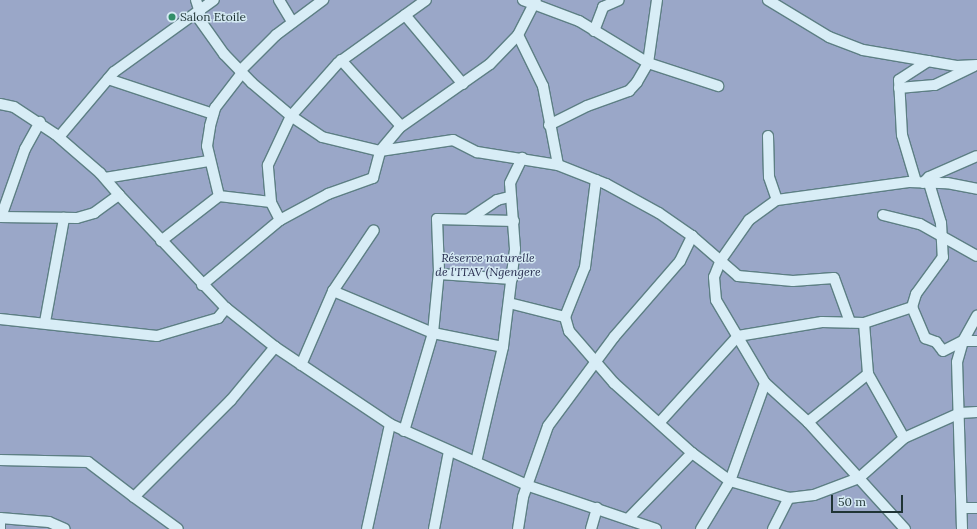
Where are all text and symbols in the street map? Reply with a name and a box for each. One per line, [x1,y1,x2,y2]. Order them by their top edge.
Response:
place label: Salon Etoile [180,10,246,24]
marker: Salon Etoile [167,12,177,22]
park label: Réserve naturelle de l'ITAV (Ngengere [435,251,541,279]
scale bar [833,487,905,513]
text: 50 m [838,494,866,509]

